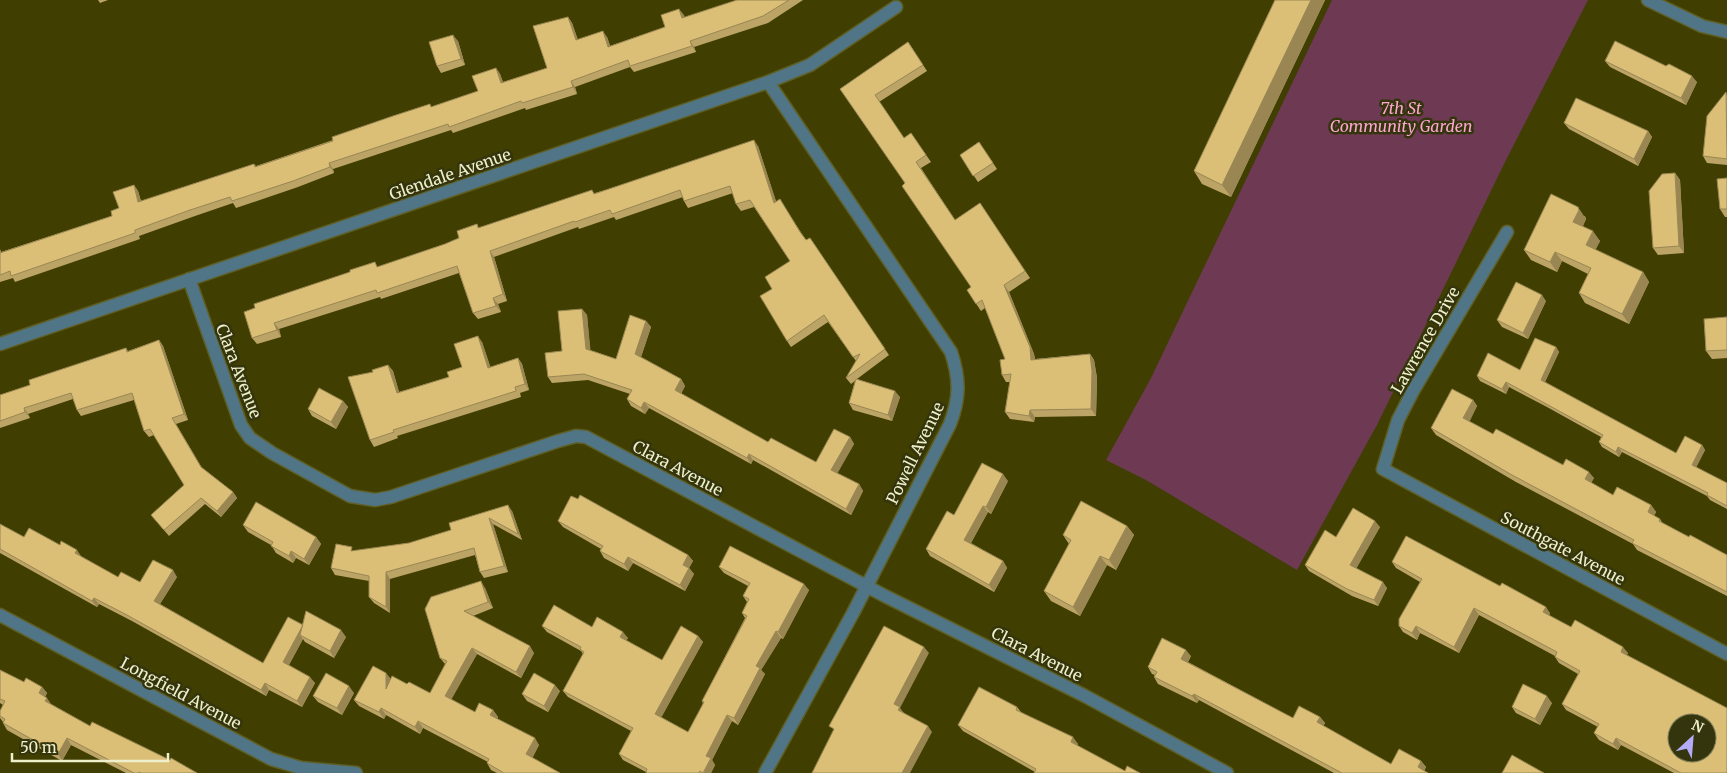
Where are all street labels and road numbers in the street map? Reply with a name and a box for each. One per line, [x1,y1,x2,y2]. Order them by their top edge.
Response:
street label: Glendale Avenue [387,144,513,204]
street label: Lawrence Drive [1386,283,1464,397]
street label: Clara Avenue [212,321,266,421]
street label: Powell Avenue [882,399,948,507]
street label: Clara Avenue [629,436,727,500]
street label: Southgate Avenue [1497,507,1629,589]
street label: Clara Avenue [988,623,1086,685]
street label: Longfield Avenue [117,653,245,733]

